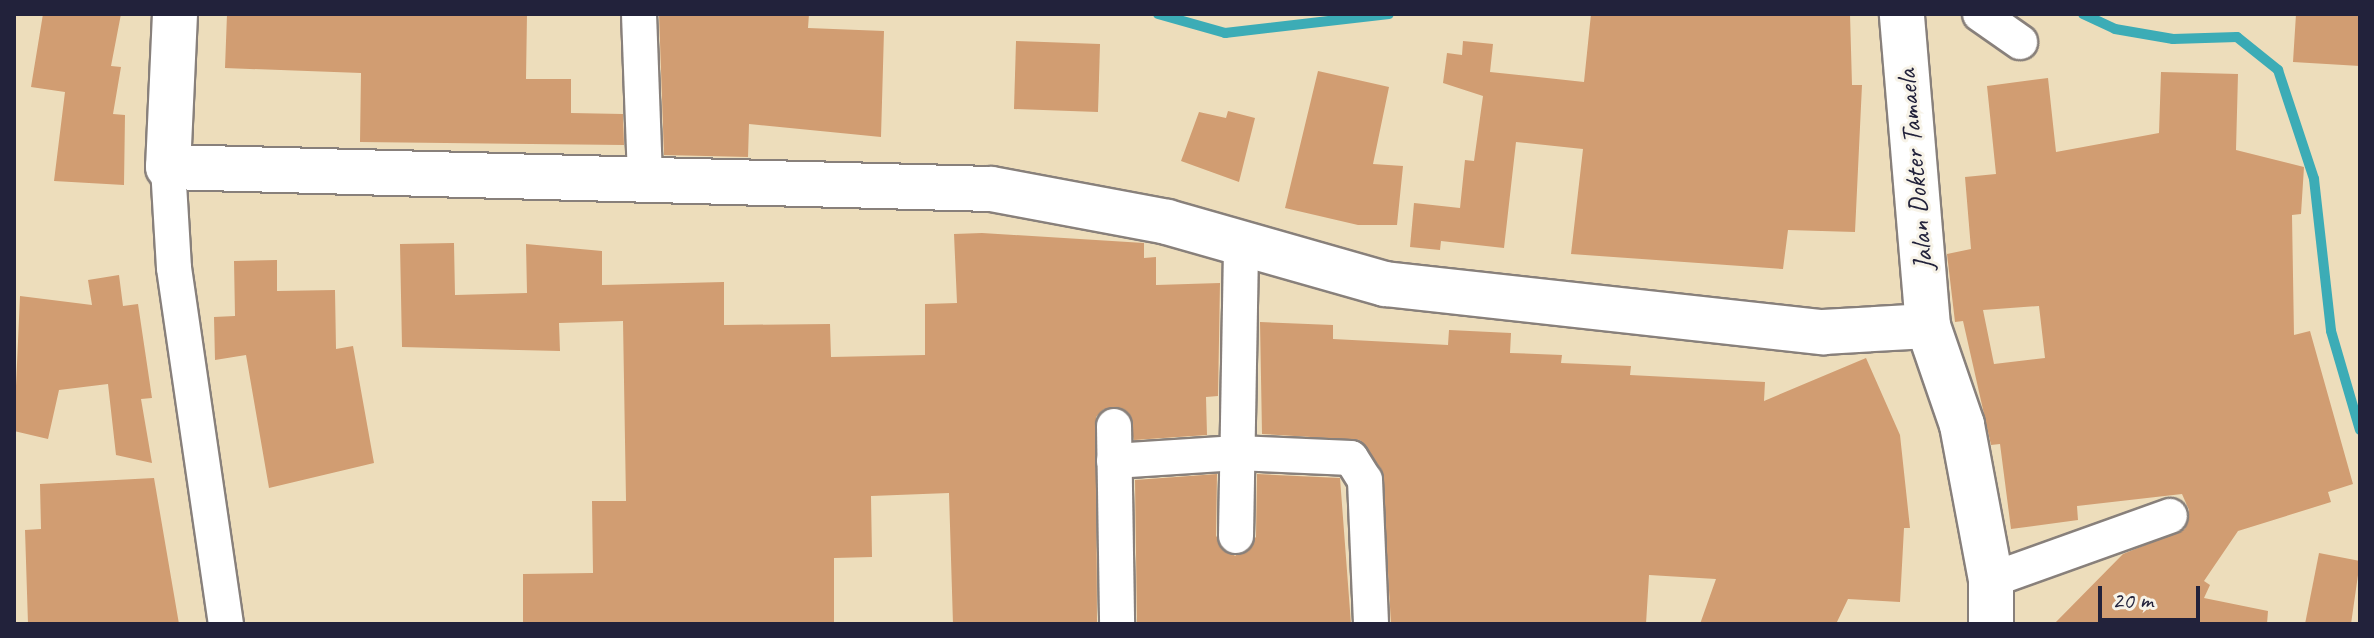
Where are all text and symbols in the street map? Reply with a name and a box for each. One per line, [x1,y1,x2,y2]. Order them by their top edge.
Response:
street label: Jalan Dokter Tamaela [1889,67,1941,273]
scale bar [2102,570,2204,620]
text: 20 m [2112,585,2153,615]

